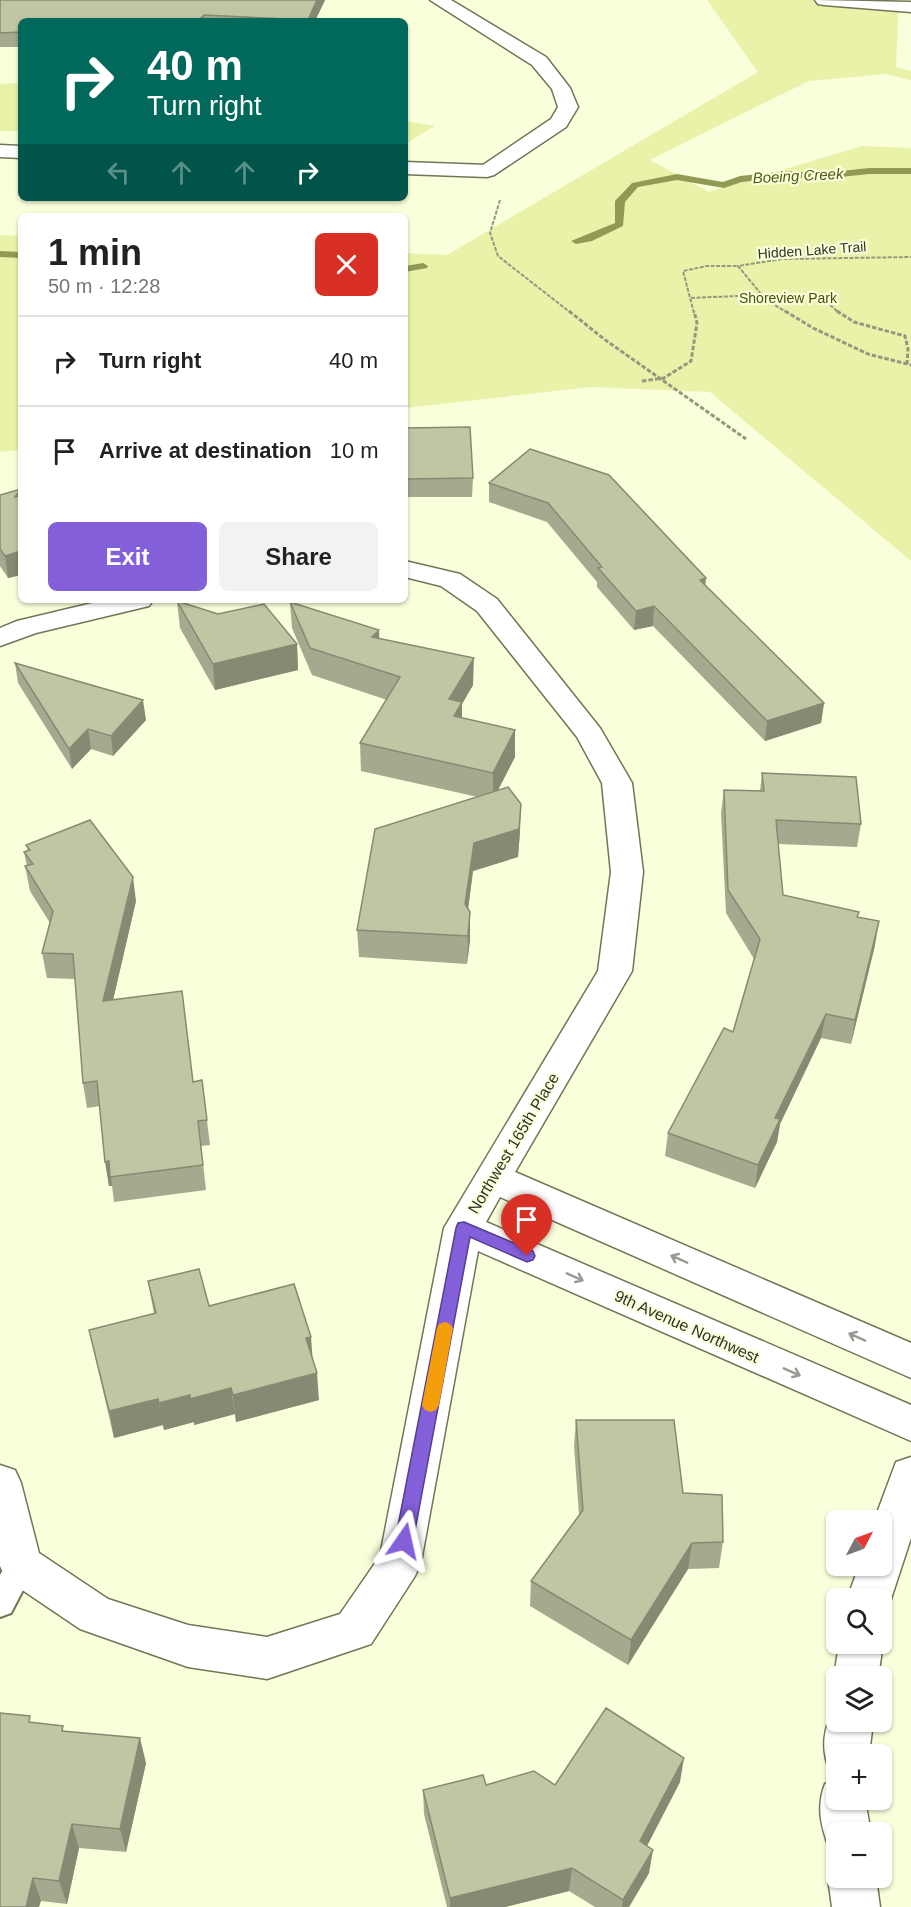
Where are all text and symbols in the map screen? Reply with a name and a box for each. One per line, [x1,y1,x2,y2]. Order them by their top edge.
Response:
icon: right [48,42,126,120]
text: 40 m [147,42,243,89]
text: Turn right [147,91,262,121]
icon: left [102,156,135,189]
icon: ahead [165,156,198,189]
icon: ahead [228,156,261,189]
icon: right [291,156,324,189]
water label: Boeing Creek [752,165,845,186]
text: 1 min [48,232,142,273]
button: close [315,233,378,296]
street label: Hidden Lake Trail [757,238,867,262]
text: 50 m · 12:28 [48,275,160,297]
park label: Shoreview Park [739,290,838,306]
icon: right [48,345,81,378]
text: Turn right [99,348,201,373]
text: 40 m [329,348,378,373]
icon: arrive [48,435,81,468]
text: Arrive at destination [99,438,312,463]
text: 10 m [330,438,379,463]
button: Exit [48,522,207,591]
button: Share [219,522,378,591]
street label: Northwest 165th Place [465,1070,562,1217]
pin [501,1194,552,1256]
icon: arrive [510,1203,543,1236]
one-way arrow [670,1253,688,1264]
one-way arrow [565,1271,583,1283]
street label: 9th Avenue Northwest [612,1287,762,1366]
one-way arrow [849,1331,867,1342]
one-way arrow [782,1367,800,1378]
position arrow [372,1509,436,1573]
north arrow [826,1510,892,1576]
map controls [826,1510,892,1888]
button: search [826,1588,892,1654]
button: layers [826,1666,892,1732]
button: + [826,1744,892,1810]
button: − [826,1822,892,1888]

